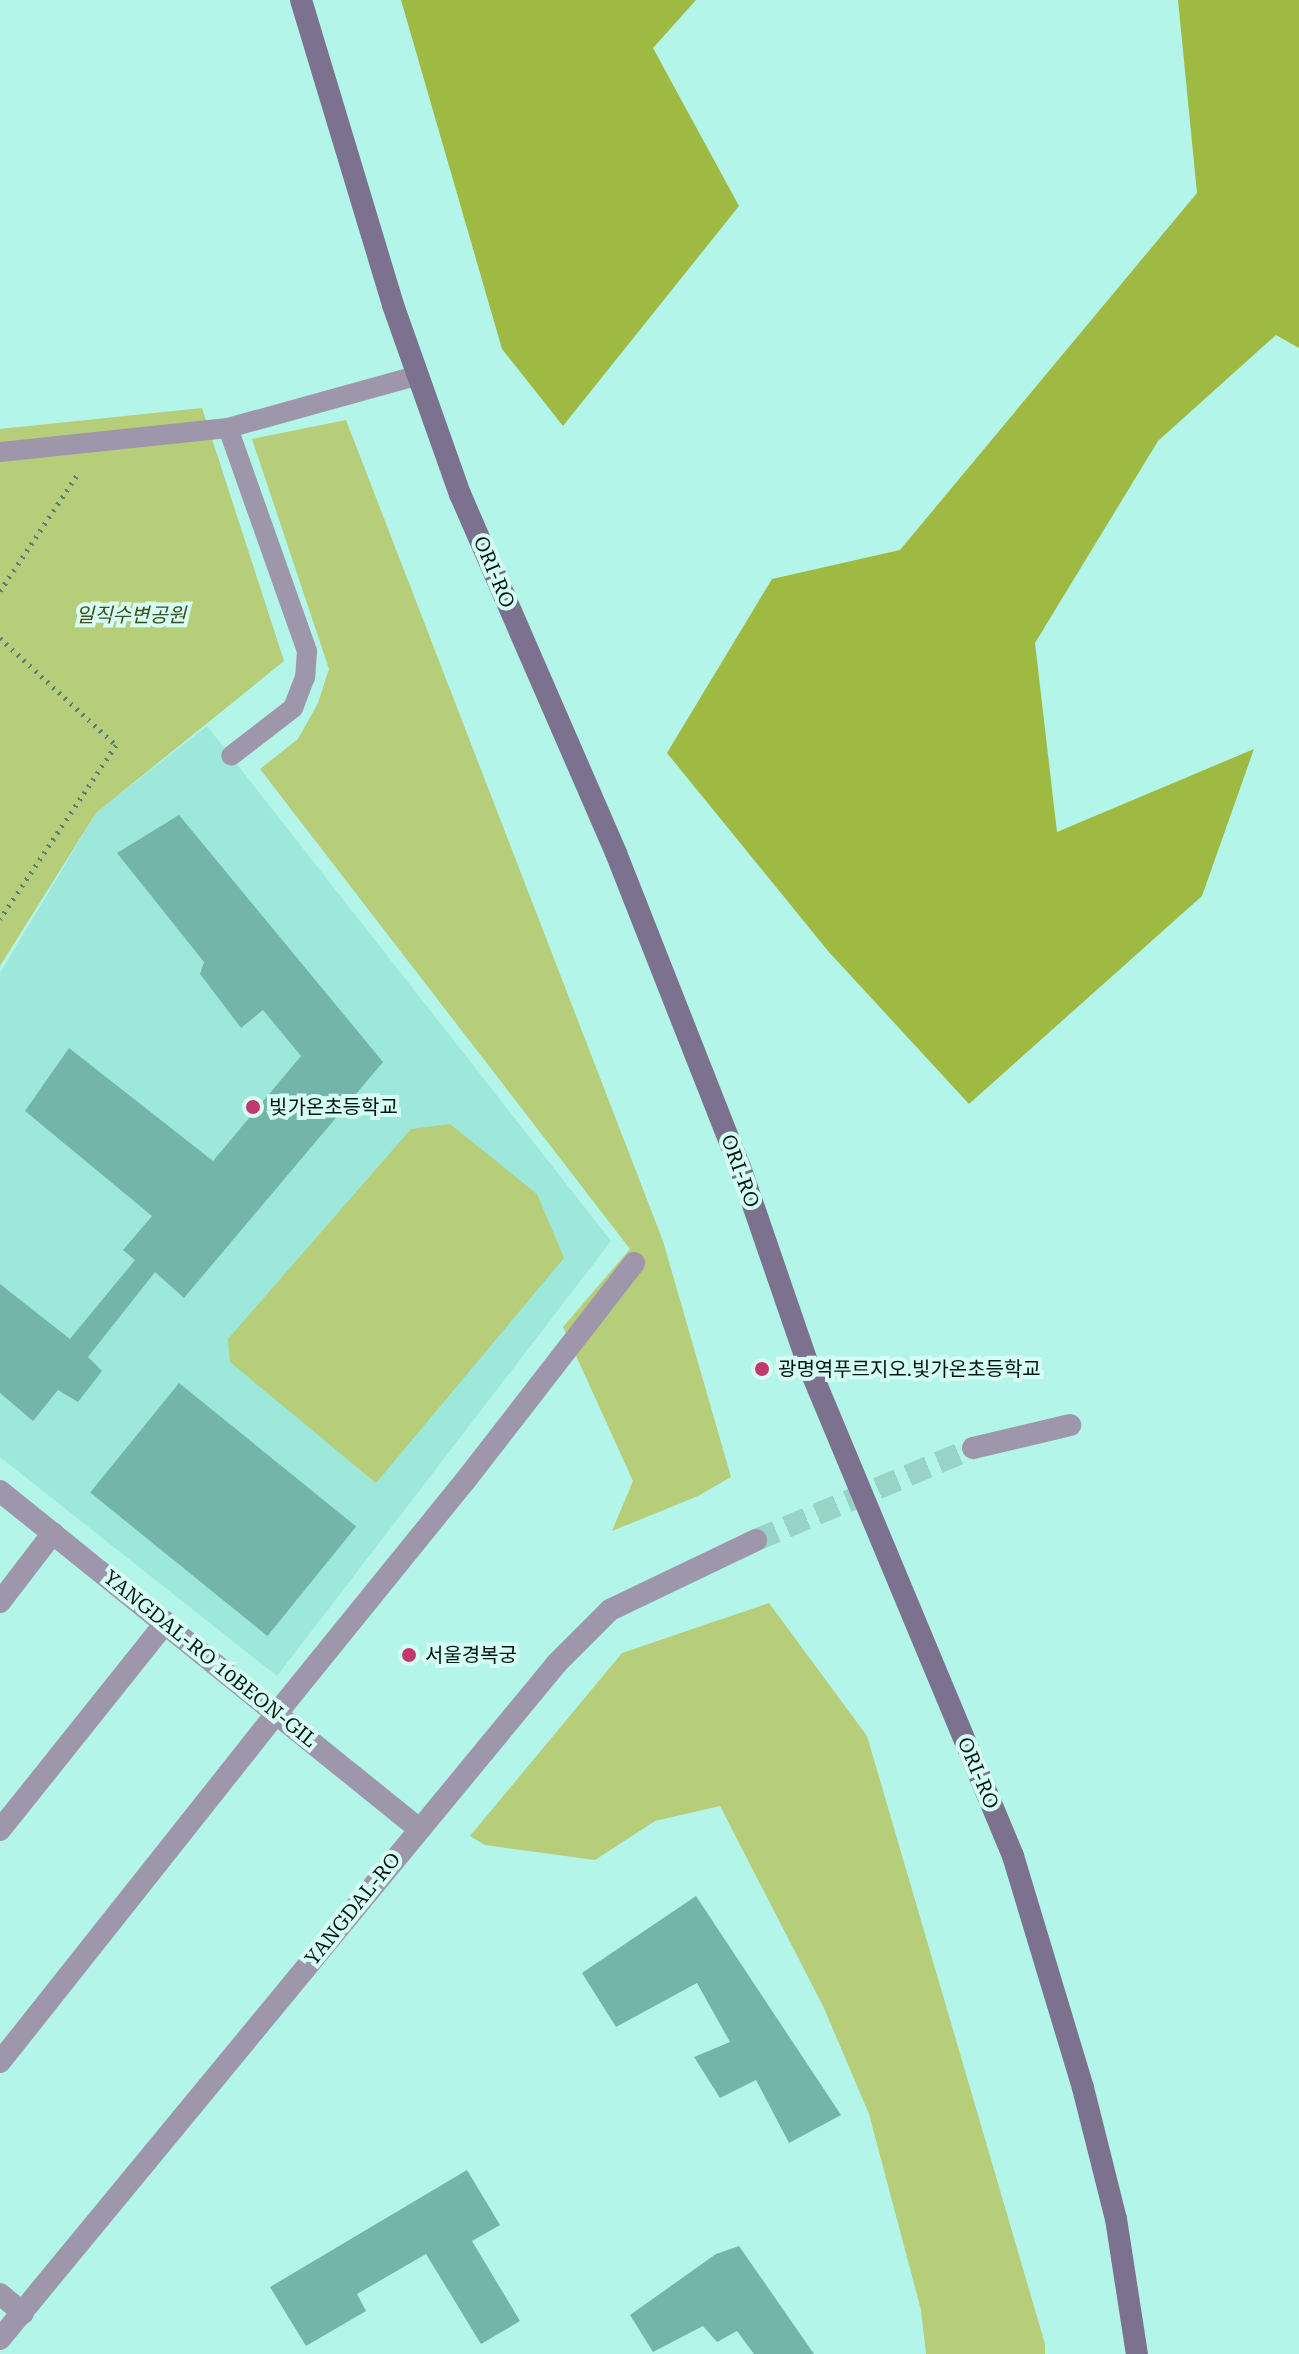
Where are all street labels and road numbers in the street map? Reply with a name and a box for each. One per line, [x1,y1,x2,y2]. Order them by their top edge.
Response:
street label: ORI-RO [468,532,520,612]
street label: ORI-RO [716,1131,764,1211]
street label: YANGDAL-RO 10BEON-GIL [98,1565,322,1753]
street label: ORI-RO [952,1733,1004,1813]
street label: YANGDAL-RO [300,1848,406,1970]

